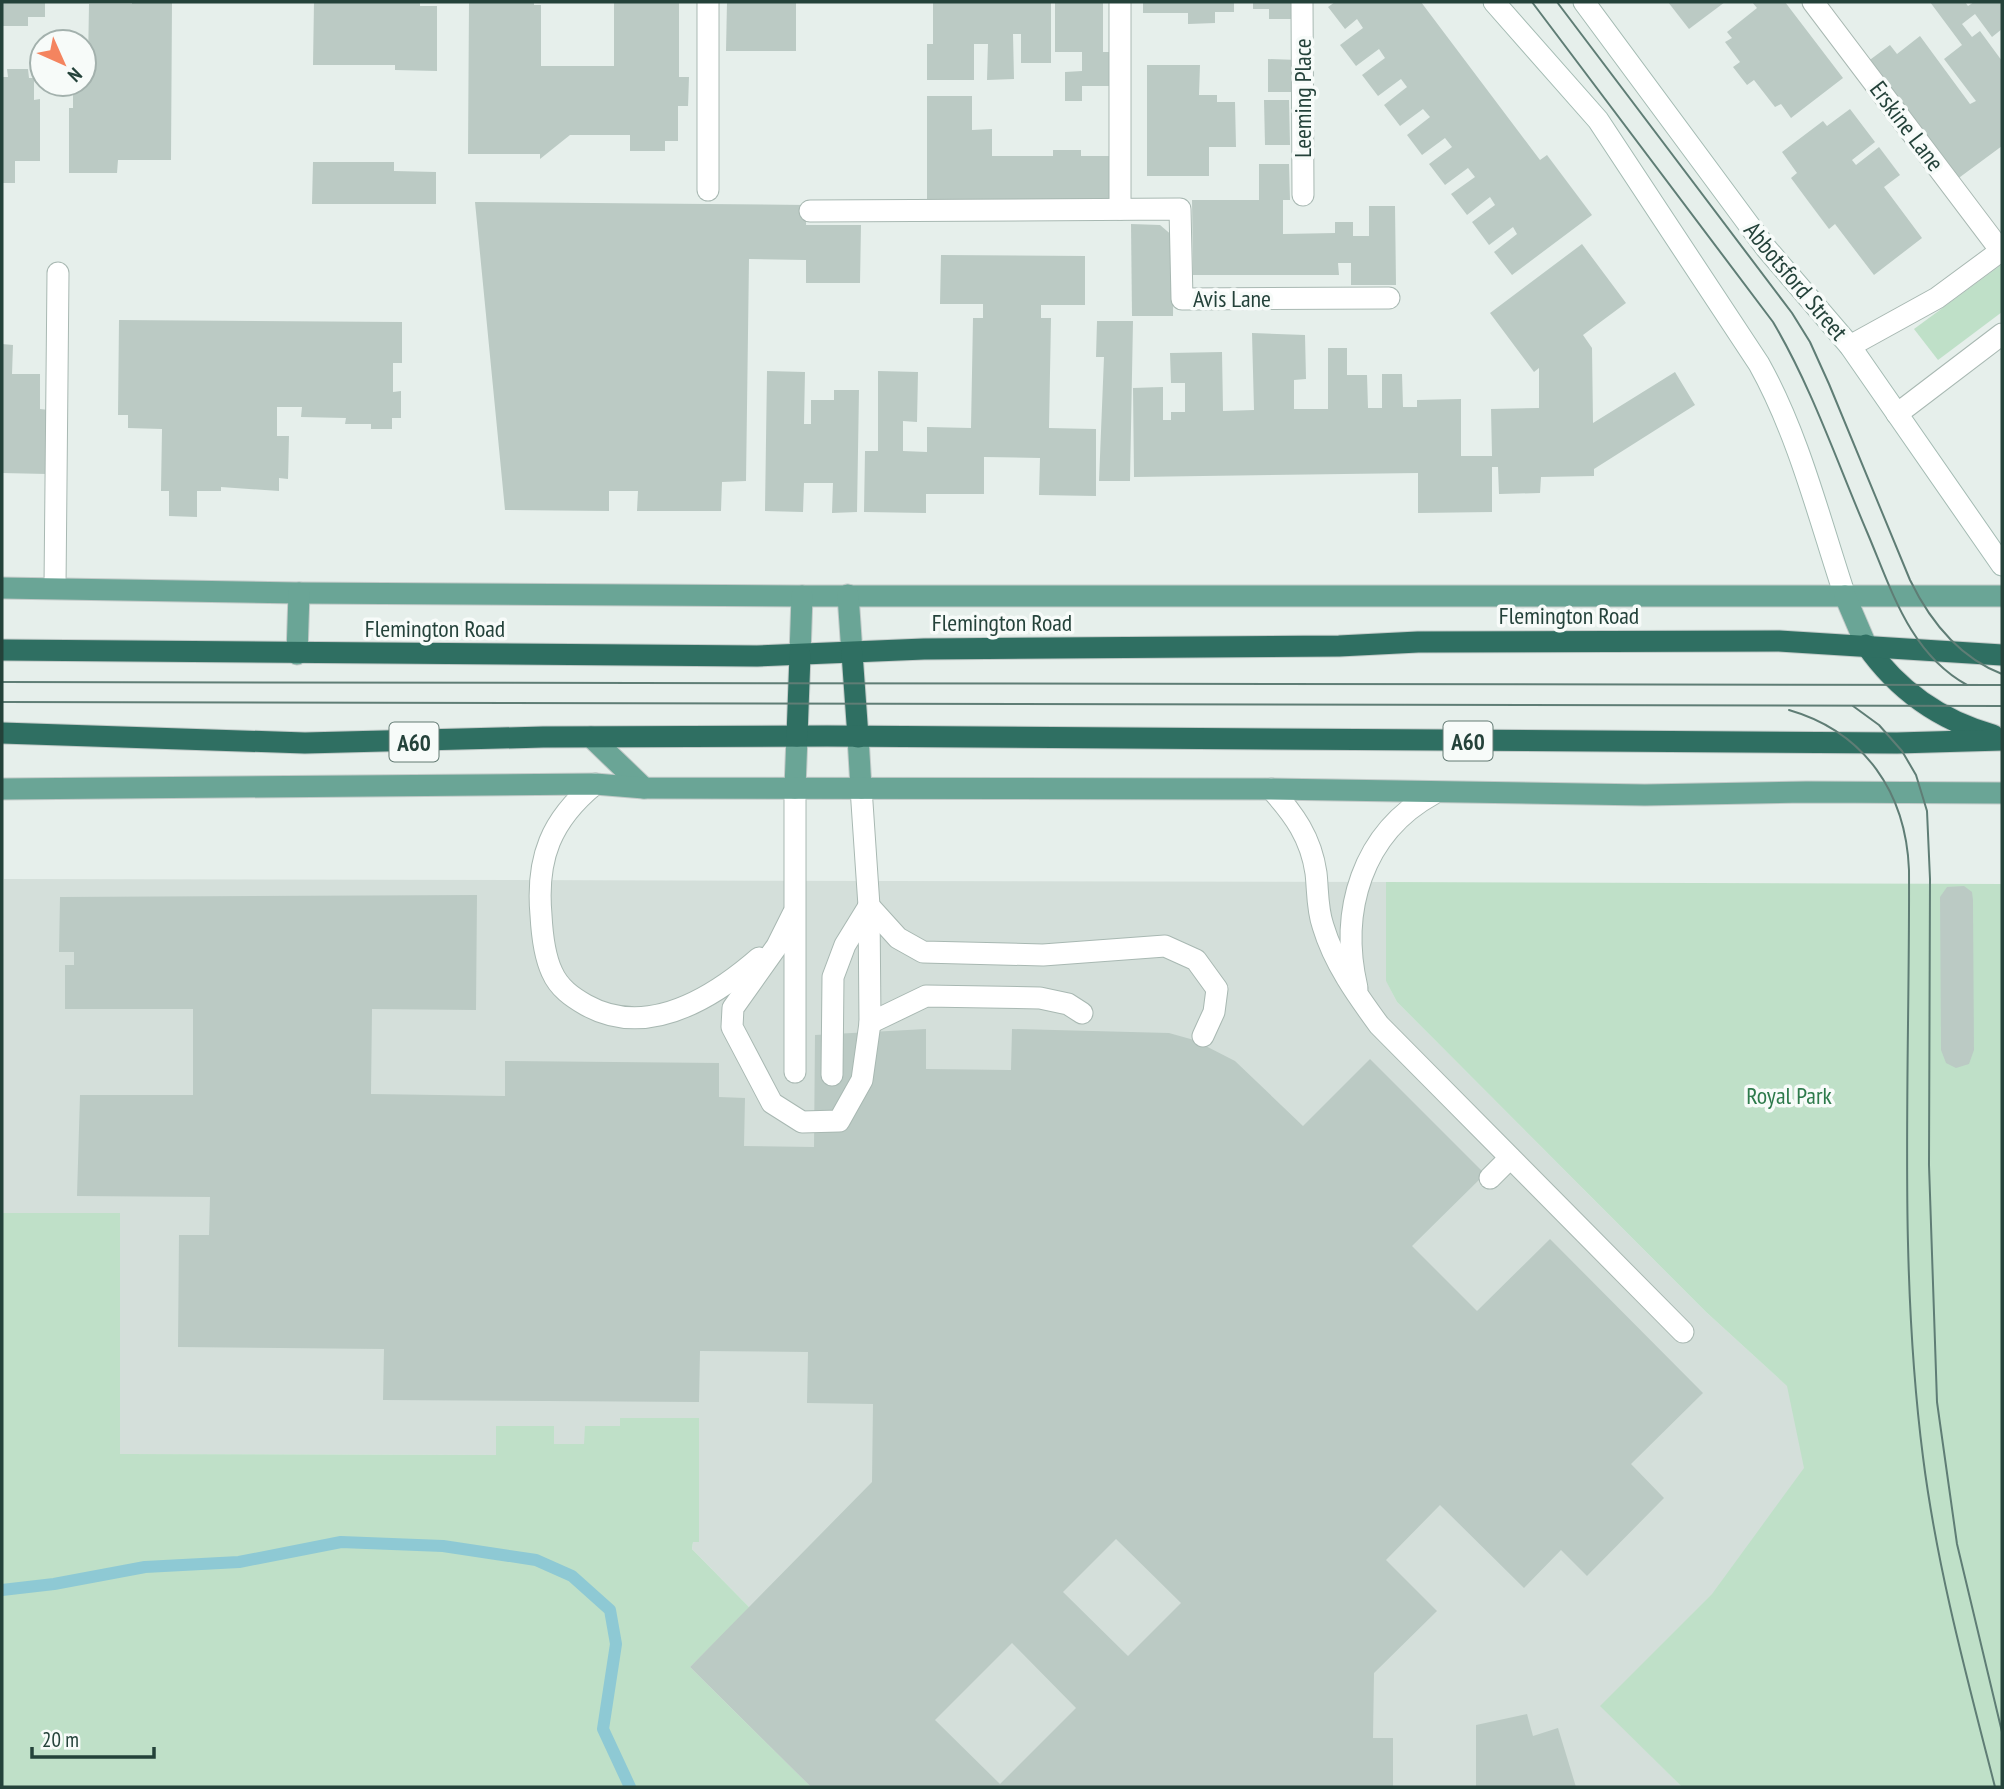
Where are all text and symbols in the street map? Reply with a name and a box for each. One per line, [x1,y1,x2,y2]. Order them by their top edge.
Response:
north arrow [28,28,98,98]
street label: Leeming Place [1287,38,1318,158]
text: N [63,63,87,87]
street label: Erskine Lane [1863,75,1951,177]
street label: Abbotsford Street [1737,215,1855,347]
street label: Avis Lane [1193,283,1271,314]
street label: Flemington Road [1499,600,1639,631]
street label: Flemington Road [932,607,1072,638]
street label: Flemington Road [365,613,505,644]
road number: A60 [390,722,438,762]
road number: A60 [1444,722,1492,761]
park label: Royal Park [1746,1080,1833,1111]
scale bar [32,1716,154,1760]
text: 20 m [42,1726,79,1753]

